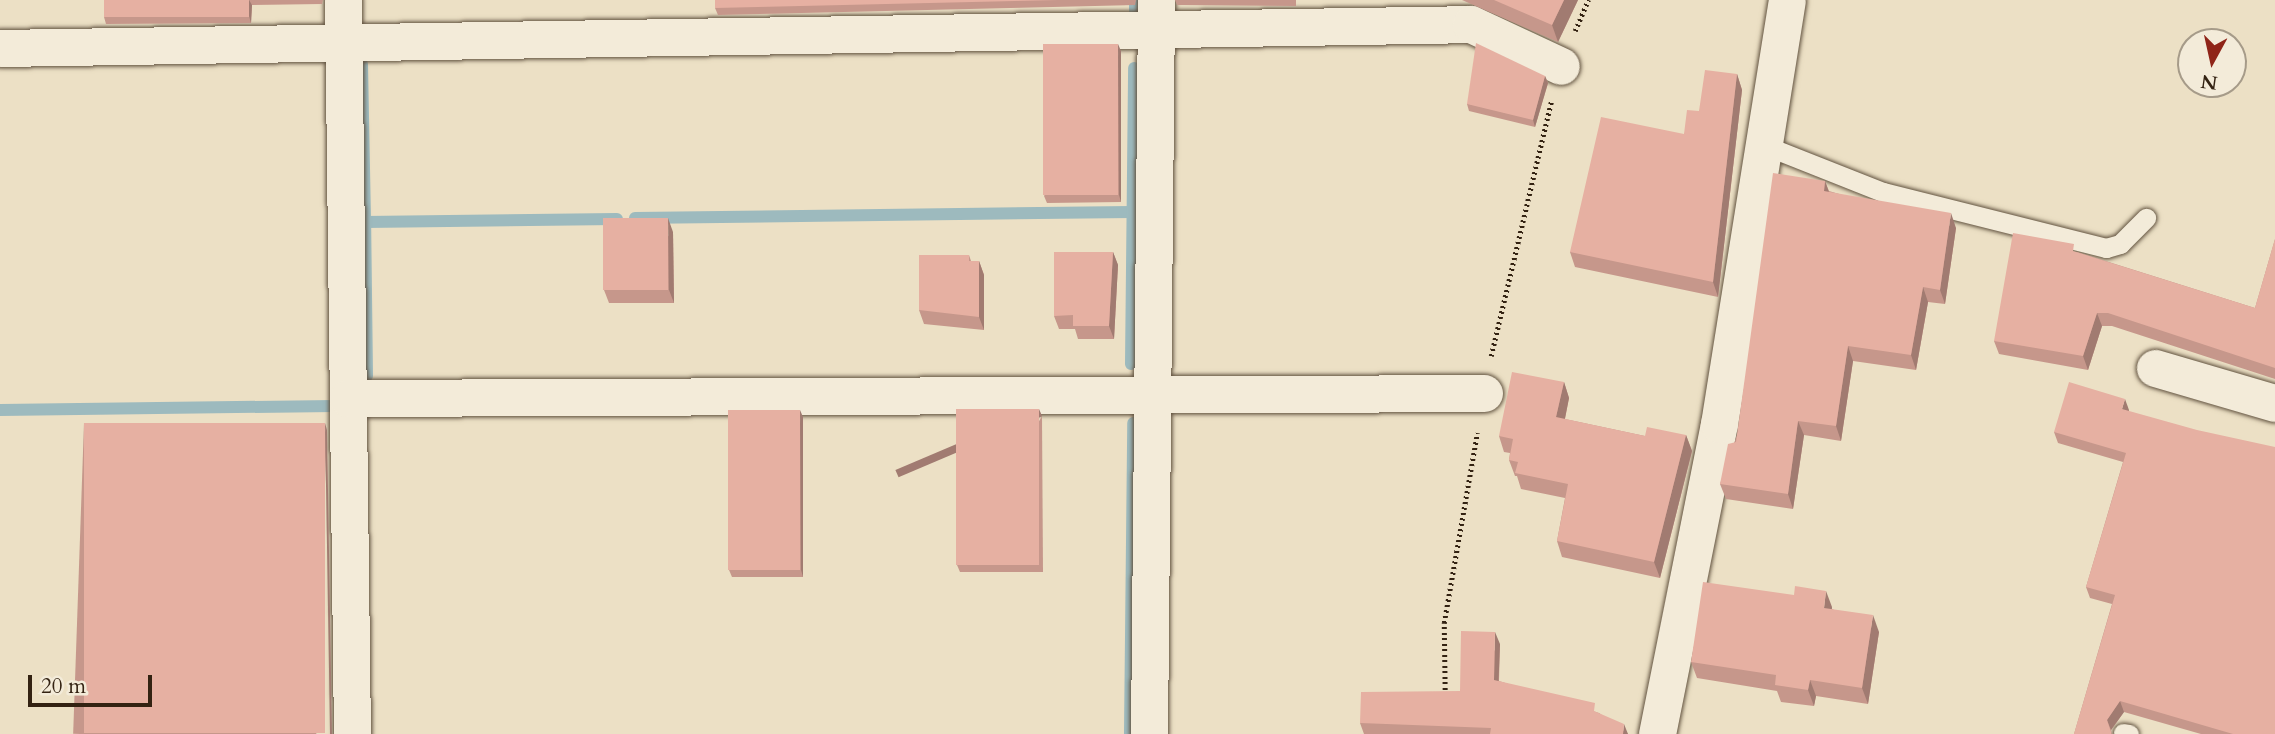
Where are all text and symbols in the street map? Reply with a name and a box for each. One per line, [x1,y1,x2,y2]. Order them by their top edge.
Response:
north arrow [2177,28,2247,98]
text: N [2199,68,2219,96]
scale bar [32,660,156,704]
text: 20 m [41,672,86,701]

